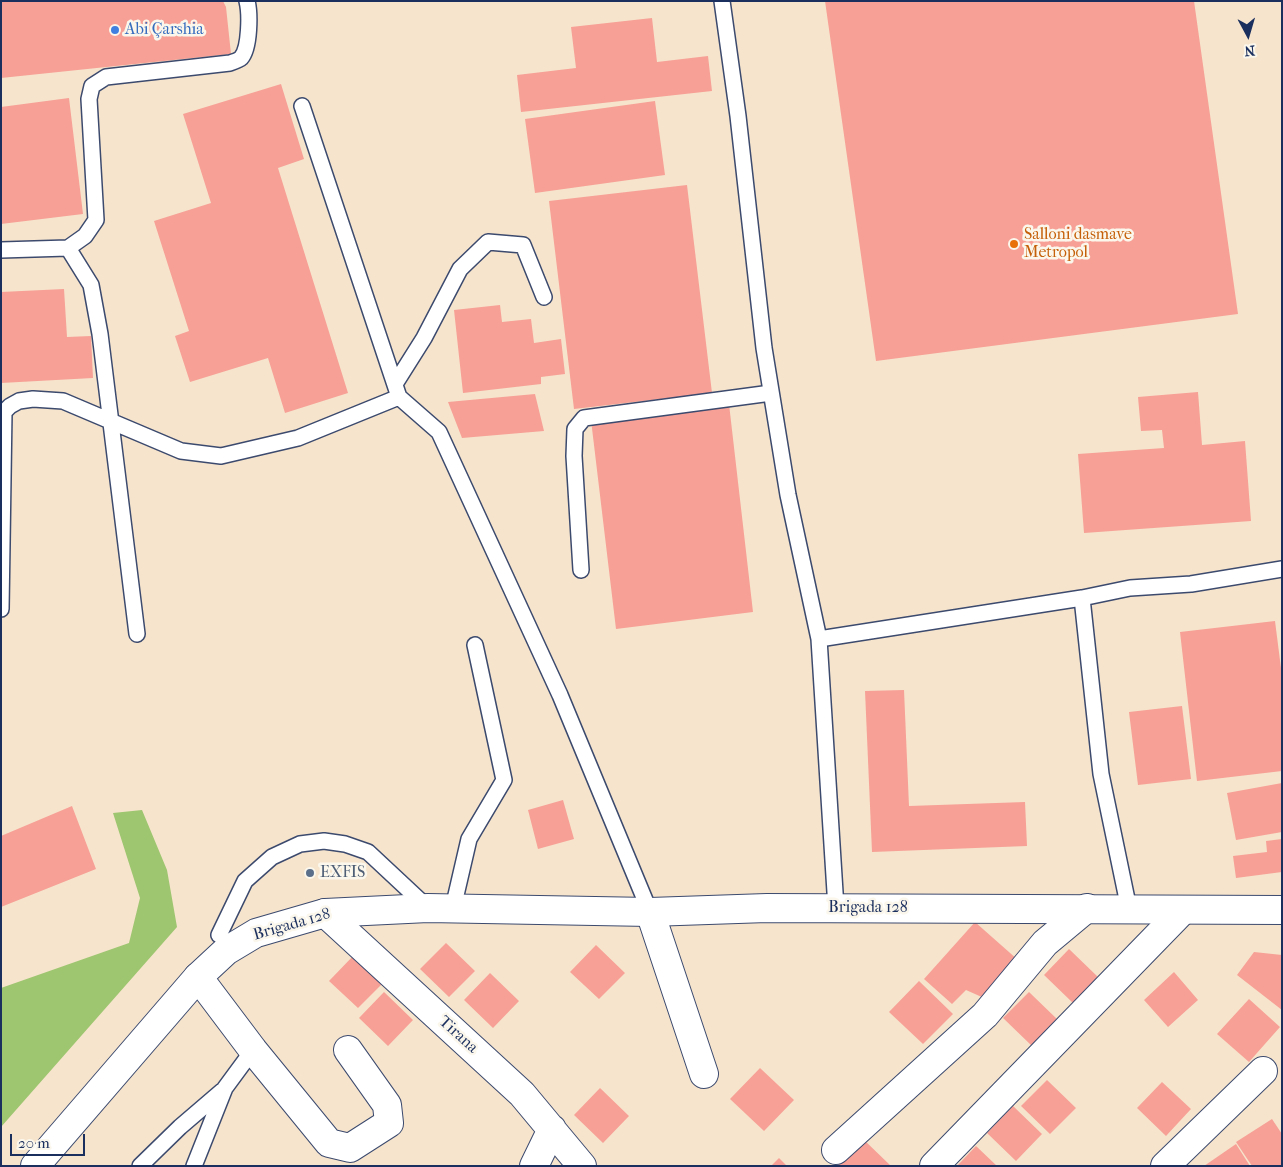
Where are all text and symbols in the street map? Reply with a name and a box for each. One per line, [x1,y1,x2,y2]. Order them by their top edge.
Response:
north arrow [1223,10,1273,60]
place label: Abi Çarshia [125,20,204,40]
marker: Abi Çarshia [109,24,121,36]
text: N [1243,41,1256,59]
place label: Salloni dasmave Metropol [1024,225,1132,263]
marker: Salloni dasmave Metropol [1008,238,1020,250]
place label: EXFIS [320,863,365,883]
marker: EXFIS [304,867,316,879]
street label: Brigada 128 [828,898,908,918]
street label: Brigada 128 [251,905,333,945]
street label: Tirana [434,1012,482,1058]
scale bar [12,1124,88,1156]
text: 20 m [18,1134,50,1152]

